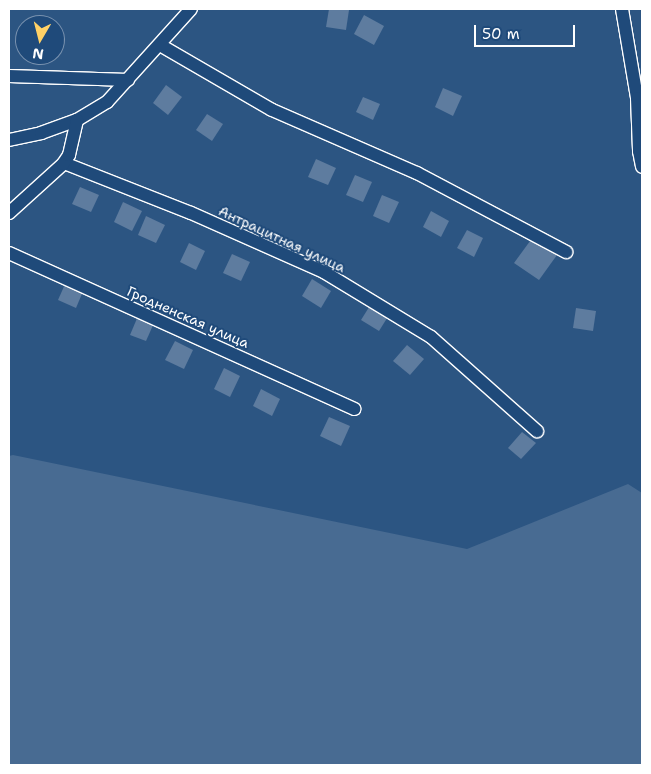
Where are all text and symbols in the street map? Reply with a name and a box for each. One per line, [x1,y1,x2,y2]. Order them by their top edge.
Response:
north arrow [15,15,65,65]
scale bar [476,15,577,47]
text: 50 m [482,24,520,44]
text: N [31,44,45,64]
street label: Антрацитная улица [216,202,348,276]
street label: Гродненская улица [124,282,252,352]

